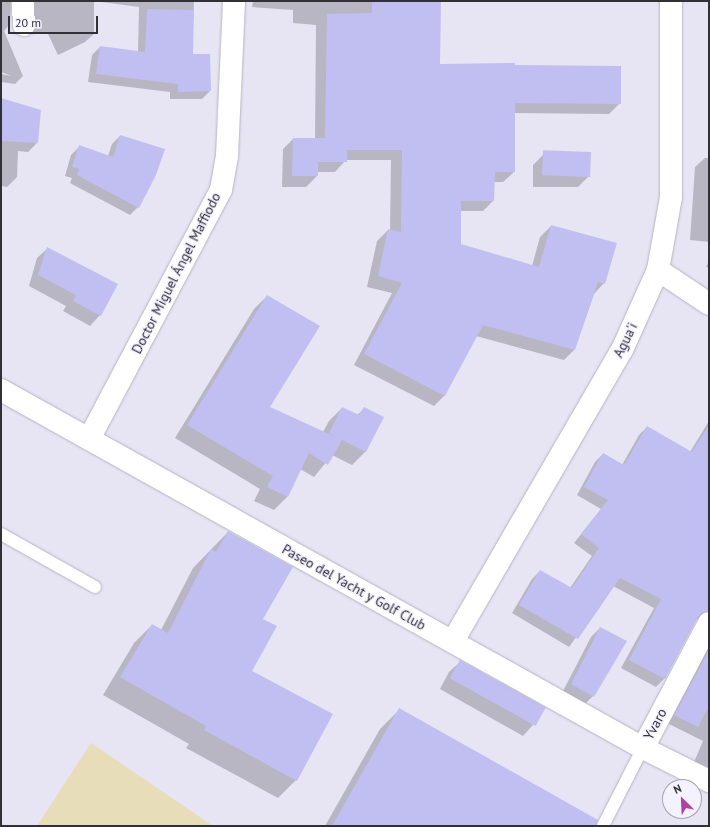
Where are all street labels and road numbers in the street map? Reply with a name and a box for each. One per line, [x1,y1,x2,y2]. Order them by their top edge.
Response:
street label: Doctor Miguel Ángel Maffiodo [128,189,224,357]
street label: Agua'i [609,320,641,360]
street label: Paseo del Yacht y Golf Club [279,540,429,634]
street label: Yvaro [640,705,670,743]

